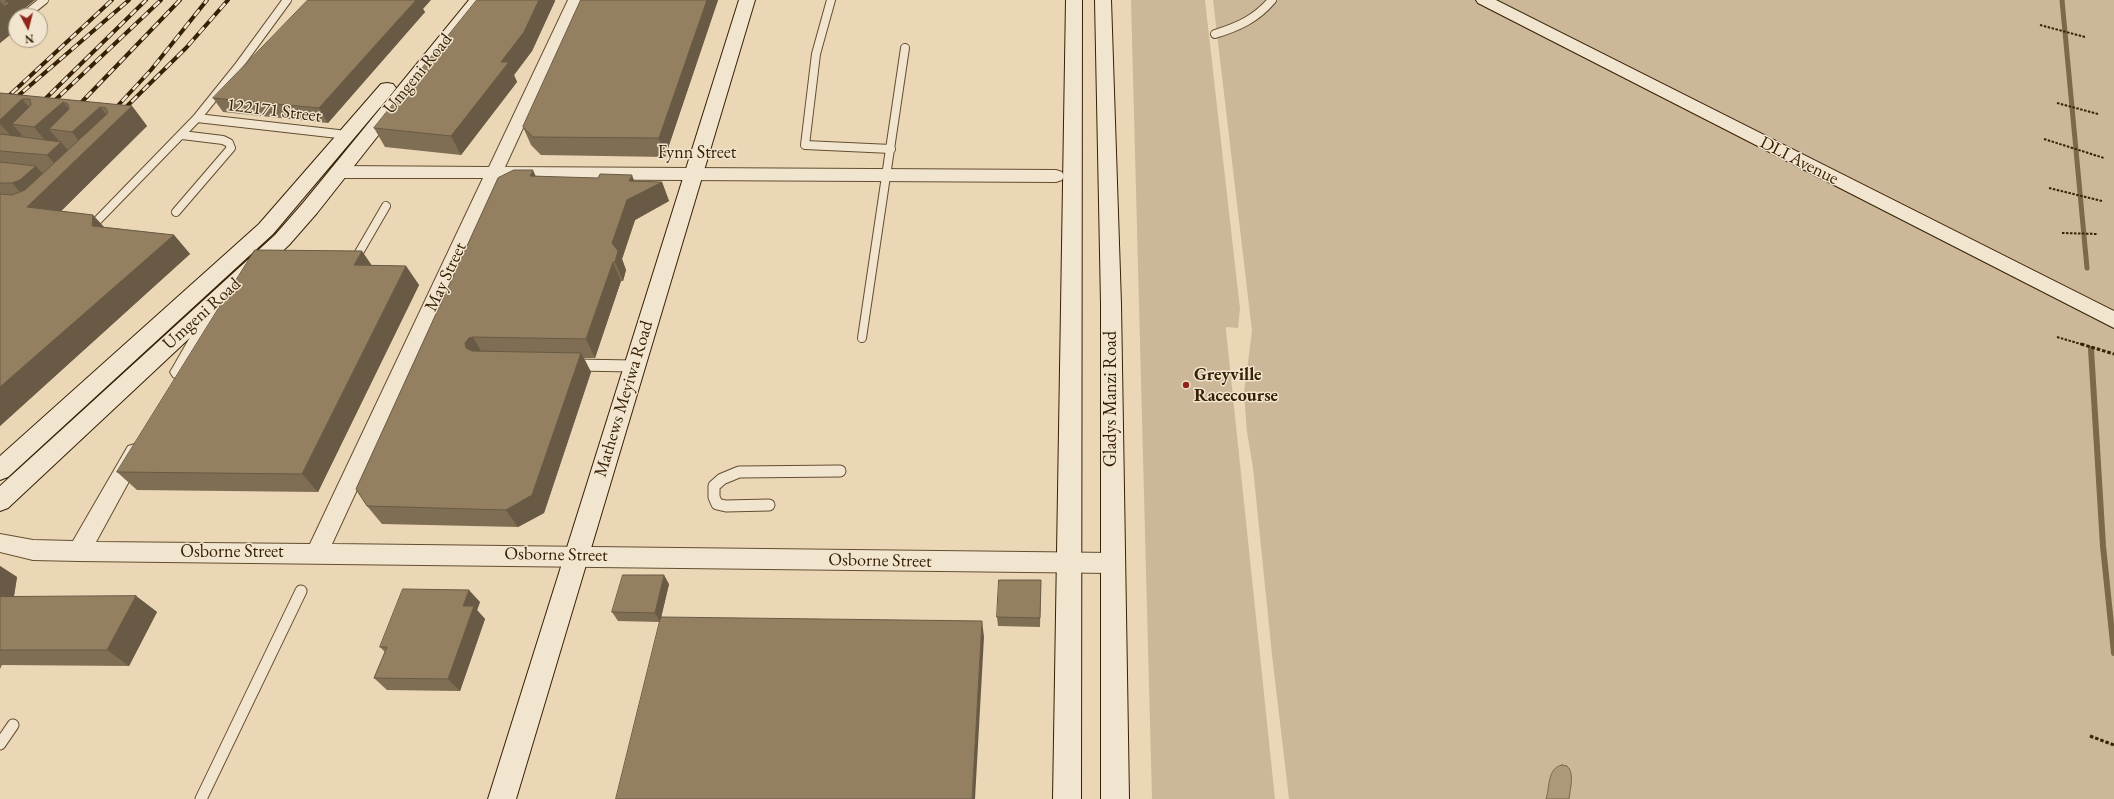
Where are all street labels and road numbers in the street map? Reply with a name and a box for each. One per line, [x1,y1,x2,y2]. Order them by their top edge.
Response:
street label: Umgeni Road [379,29,457,119]
street label: 122171 Street [226,94,322,128]
street label: DLI Avenue [1756,132,1842,190]
street label: Fynn Street [658,142,736,164]
street label: May Street [421,239,471,315]
street label: Umgeni Road [159,273,245,355]
street label: Mathews Meyiwa Road [590,318,658,480]
street label: Gladys Manzi Road [1100,331,1122,467]
street label: Osborne Street [180,541,284,563]
street label: Osborne Street [504,543,608,567]
street label: Osborne Street [828,549,932,573]

